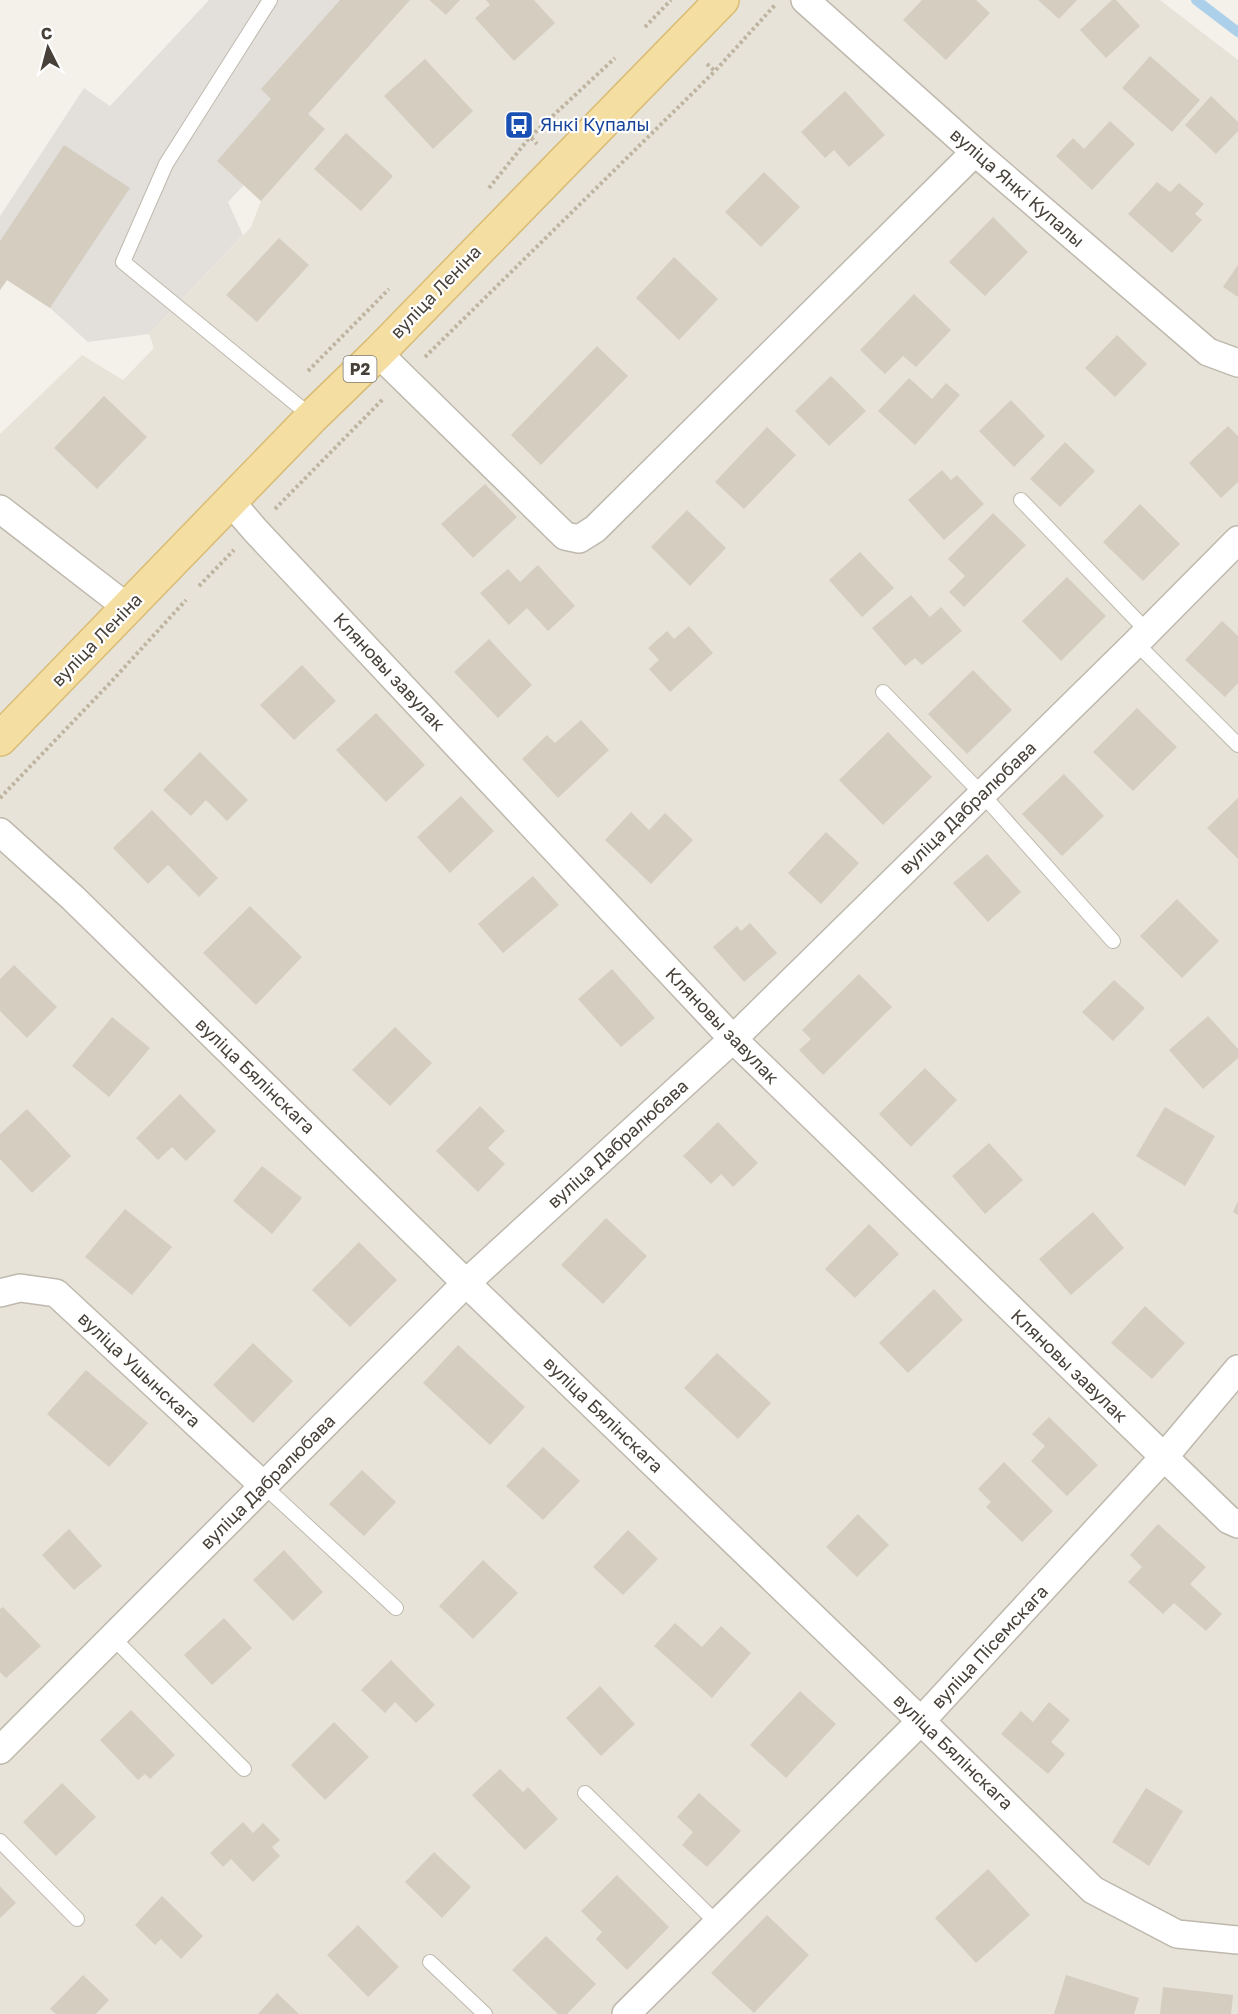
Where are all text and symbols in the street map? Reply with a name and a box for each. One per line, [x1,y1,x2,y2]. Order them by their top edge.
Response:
north arrow [18,18,78,78]
text: С [40,23,53,44]
bus stop icon: Янкі Купалы [503,109,535,141]
place label: Янкі Купалы [540,113,650,135]
street label: вуліца Янкі Купалы [946,123,1089,251]
street label: вуліца Леніна [385,240,485,343]
road number: Р2 [344,356,376,382]
street label: вуліца Леніна [46,588,146,691]
street label: Кляновы завулак [329,608,450,735]
street label: вуліца Дабралюбава [894,736,1040,878]
street label: Кляновы завулак [661,962,784,1088]
street label: вуліца Бялінскага [191,1013,320,1138]
street label: вуліца Дабралюбава [542,1074,692,1212]
street label: Кляновы завулак [1007,1304,1133,1427]
street label: вуліца Ушынскага [74,1307,205,1432]
street label: вуліца Бялінскага [539,1352,668,1477]
street label: вуліца Дабралюбава [195,1409,339,1553]
street label: вуліца Пісемскага [926,1580,1052,1713]
street label: вуліца Бялінскага [889,1689,1018,1814]

